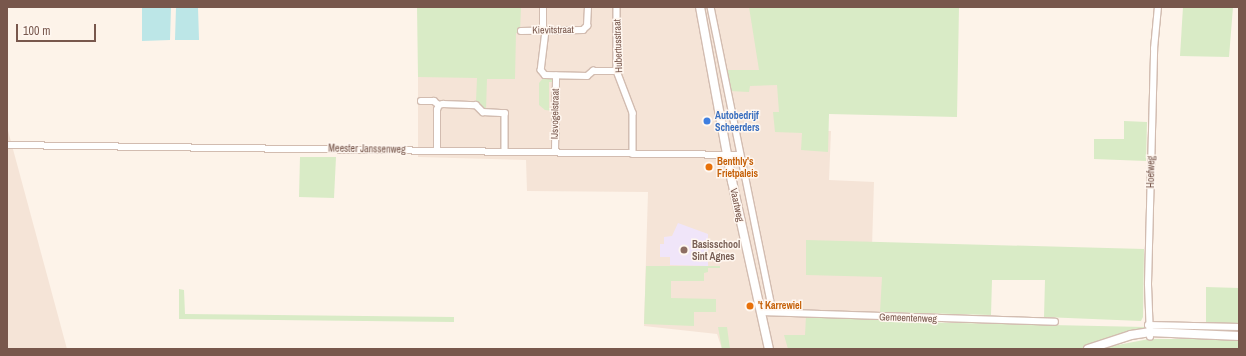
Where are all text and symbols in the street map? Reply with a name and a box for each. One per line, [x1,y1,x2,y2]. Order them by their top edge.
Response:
scale bar [18,16,98,42]
street label: Hubertusstraat [611,19,625,73]
text: 100 m [23,23,50,39]
street label: Kievitstraat [532,24,574,36]
street label: IJsvogelstraat [549,89,561,139]
place label: Autobedrijf Scheerders [715,109,760,132]
marker: Autobedrijf Scheerders [702,116,712,126]
street label: Meester Janssenweg [328,142,406,156]
place label: Benthly's Frietpaleis [717,155,758,178]
street label: Hoefweg [1145,156,1157,188]
marker: Benthly's Frietpaleis [704,162,714,172]
street label: Vaartweg [728,187,746,223]
place label: Basisschool Sint Agnes [692,238,740,262]
marker: Basisschool Sint Agnes [679,245,689,255]
place label: 't Karrewiel [758,300,802,312]
marker: 't Karrewiel [745,301,755,311]
street label: Gemeentenweg [879,311,937,325]

